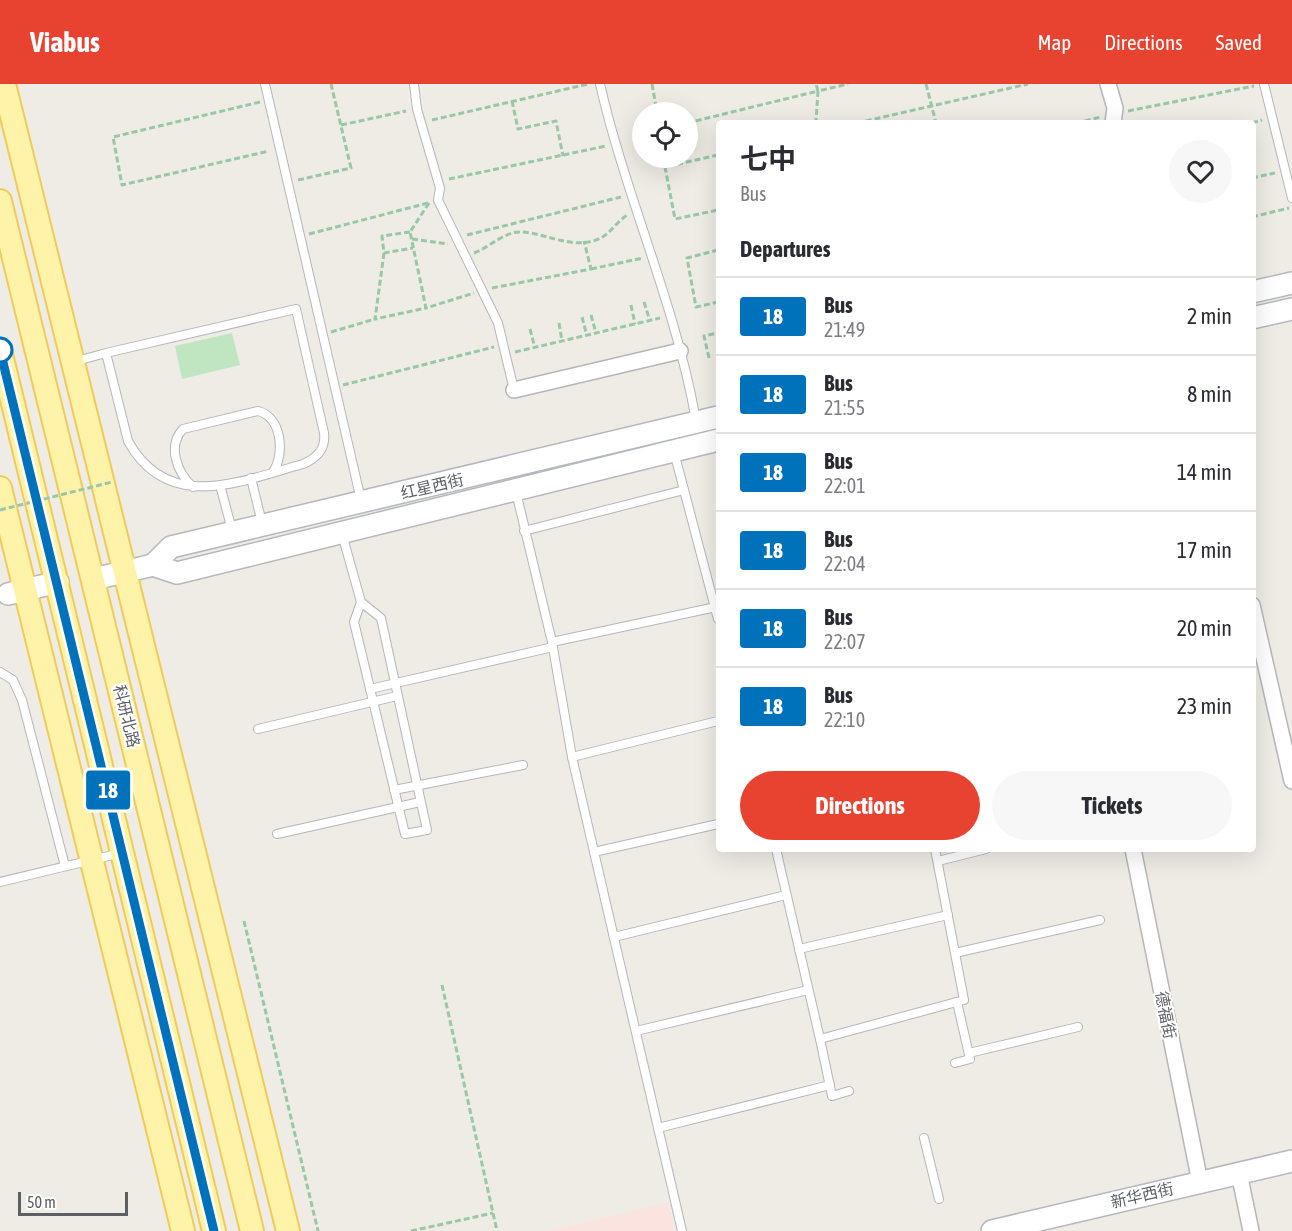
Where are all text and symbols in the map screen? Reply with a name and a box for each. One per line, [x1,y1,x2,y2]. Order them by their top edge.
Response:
text: Viabus [30,26,100,58]
text: Map [1037,30,1071,54]
text: Directions [1104,30,1183,54]
text: Saved [1216,30,1262,54]
map controls [632,102,698,168]
button: locate [632,102,698,168]
button: heart [1169,140,1232,203]
text: 七中 [740,143,796,175]
text: Bus [740,182,766,205]
text: Departures [740,236,830,262]
text: Bus [824,292,853,318]
text: 2 min [1187,303,1232,329]
text: 18 [763,304,783,328]
text: 21:49 [824,318,865,341]
unlabelled marker [0,337,13,363]
text: Bus [824,370,853,396]
text: 8 min [1187,381,1232,407]
text: 18 [763,382,783,406]
text: 21:55 [824,396,865,419]
text: Bus [824,448,853,474]
text: 14 min [1177,459,1232,485]
text: 18 [763,460,783,484]
street label: 红星西街 [399,470,465,502]
text: 22:01 [824,474,866,497]
text: Bus [824,526,853,552]
text: 17 min [1177,537,1232,563]
text: 18 [763,538,783,562]
text: 22:04 [824,552,866,575]
text: Bus [824,604,853,630]
text: 20 min [1177,615,1232,641]
text: 18 [763,616,783,640]
text: 22:07 [824,630,866,653]
text: Bus [824,682,853,708]
street label: 科研北路 [111,683,143,749]
text: 23 min [1177,693,1232,719]
text: 18 [763,694,783,718]
text: 22:10 [824,708,865,731]
line badge: 18 [81,770,135,810]
button: Directions [740,771,980,840]
button: Tickets [992,771,1232,840]
text: 18 [98,778,118,802]
street label: 德福街 [1153,990,1179,1040]
street label: 新华西街 [1109,1179,1175,1211]
scale bar [18,1189,128,1216]
text: 50 m [27,1193,56,1211]

